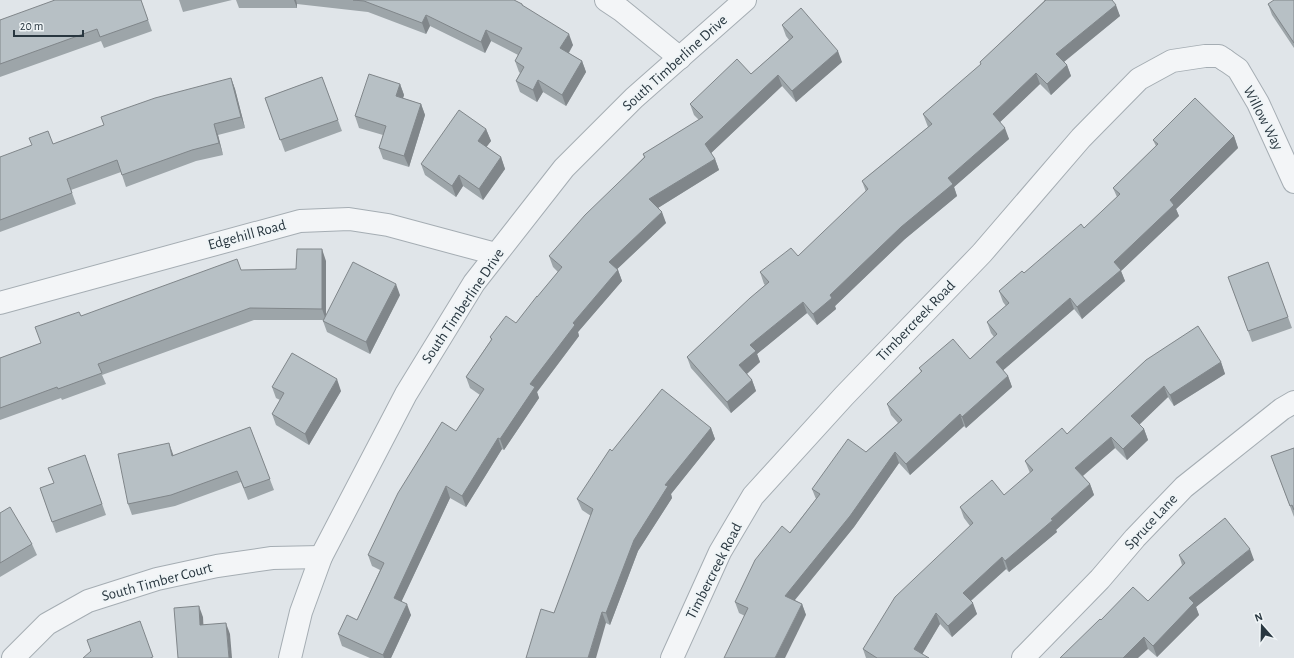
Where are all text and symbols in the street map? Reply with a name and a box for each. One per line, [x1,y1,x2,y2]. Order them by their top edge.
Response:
scale bar [14,12,83,38]
street label: South Timberline Drive [620,12,730,114]
text: 20 m [20,20,43,32]
street label: Willow Way [1240,83,1286,153]
street label: Edgehill Road [206,217,288,253]
street label: South Timberline Drive [419,246,507,366]
street label: Timbercreek Road [874,278,958,364]
street label: Spruce Lane [1122,491,1180,553]
street label: Timbercreek Road [683,520,745,622]
street label: South Timber Court [100,560,214,604]
north arrow [1242,606,1282,646]
text: N [1253,611,1264,624]

